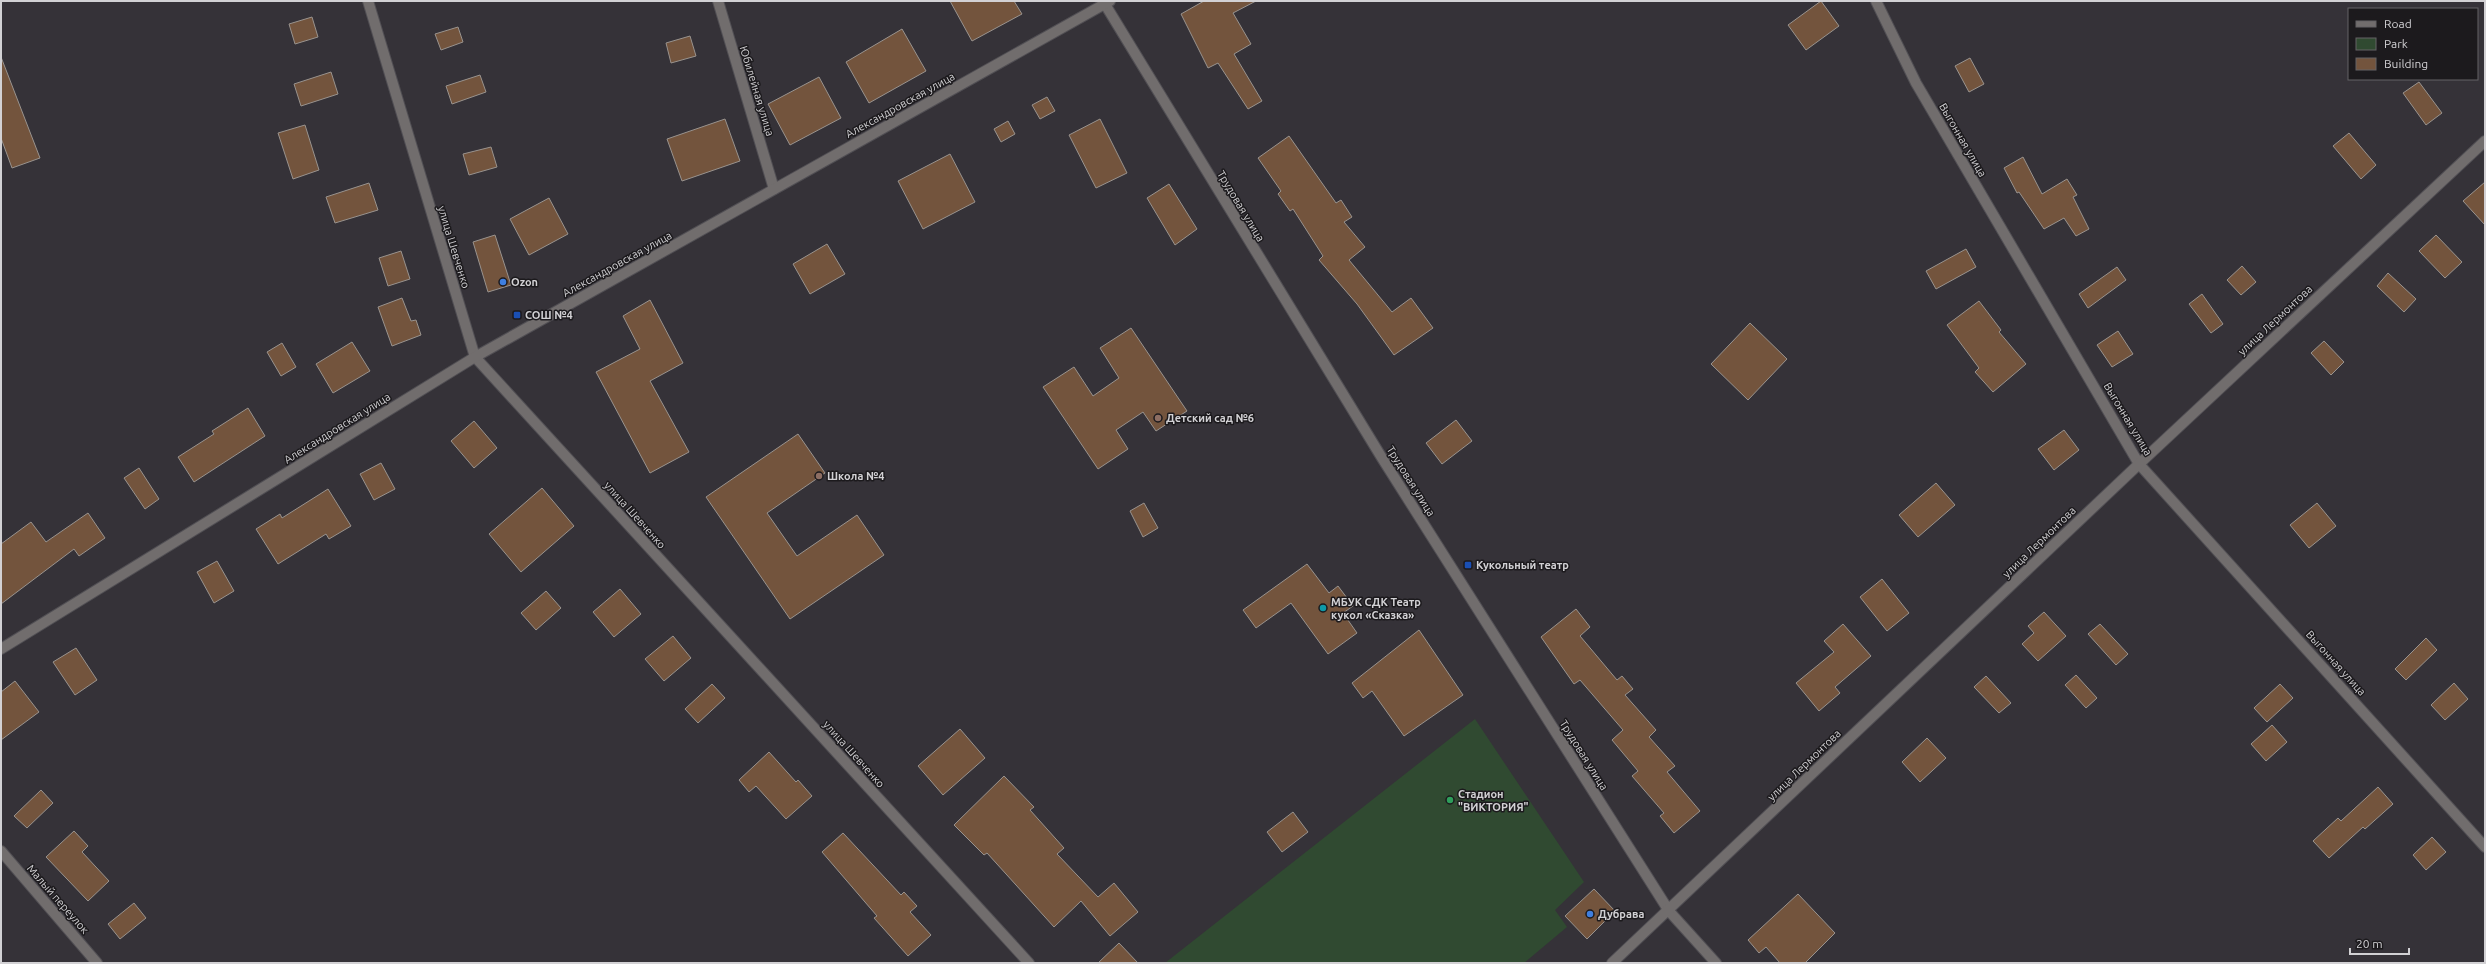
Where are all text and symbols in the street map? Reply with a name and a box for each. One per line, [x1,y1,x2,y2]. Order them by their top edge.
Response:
legend [2348,8,2478,80]
text: Road [2384,17,2412,30]
text: Park [2384,37,2408,50]
street label: Юбилейная улица [738,44,776,138]
text: Building [2384,57,2428,70]
street label: Александровская улица [843,70,957,140]
street label: Выгонная улица [1937,101,1989,179]
street label: Трудовая улица [1215,168,1267,244]
street label: улица Шевченко [436,204,472,290]
street label: Александровская улица [560,229,674,299]
place label: Ozon [511,276,538,288]
marker: Ozon [498,277,508,287]
street label: улица Лермонтова [2236,283,2314,357]
place label: СОШ №4 [525,309,573,321]
marker: СОШ №4 [512,310,522,320]
street label: Выгонная улица [2101,380,2155,458]
street label: Александровская улица [282,390,392,466]
place label: Детский сад №6 [1166,412,1254,424]
marker: Детский сад №6 [1153,413,1163,423]
street label: Трудовая улица [1385,444,1437,518]
place label: Школа №4 [827,470,884,482]
marker: Школа №4 [814,471,824,481]
street label: улица Шевченко [602,479,668,551]
street label: улица Лермонтова [2000,504,2078,580]
place label: Кукольный театр [1476,559,1569,571]
marker: Кукольный театр [1463,560,1473,570]
place label: МБУК СДК Театр кукол «Сказка» [1331,596,1421,621]
marker: МБУК СДК Театр кукол «Сказка» [1318,603,1328,613]
street label: Выгонная улица [2304,628,2368,698]
street label: улица Шевченко [821,718,887,790]
street label: Трудовая улица [1558,718,1610,792]
street label: улица Лермонтова [1765,727,1843,803]
place label: Стадион "ВИКТОРИЯ" [1458,788,1529,813]
marker: Стадион "ВИКТОРИЯ" [1445,795,1455,805]
street label: Малый переулок [25,862,91,936]
place label: Дубрава [1598,908,1644,920]
marker: Дубрава [1585,909,1595,919]
scale bar [2350,930,2409,956]
text: 20 m [2356,937,2383,950]

